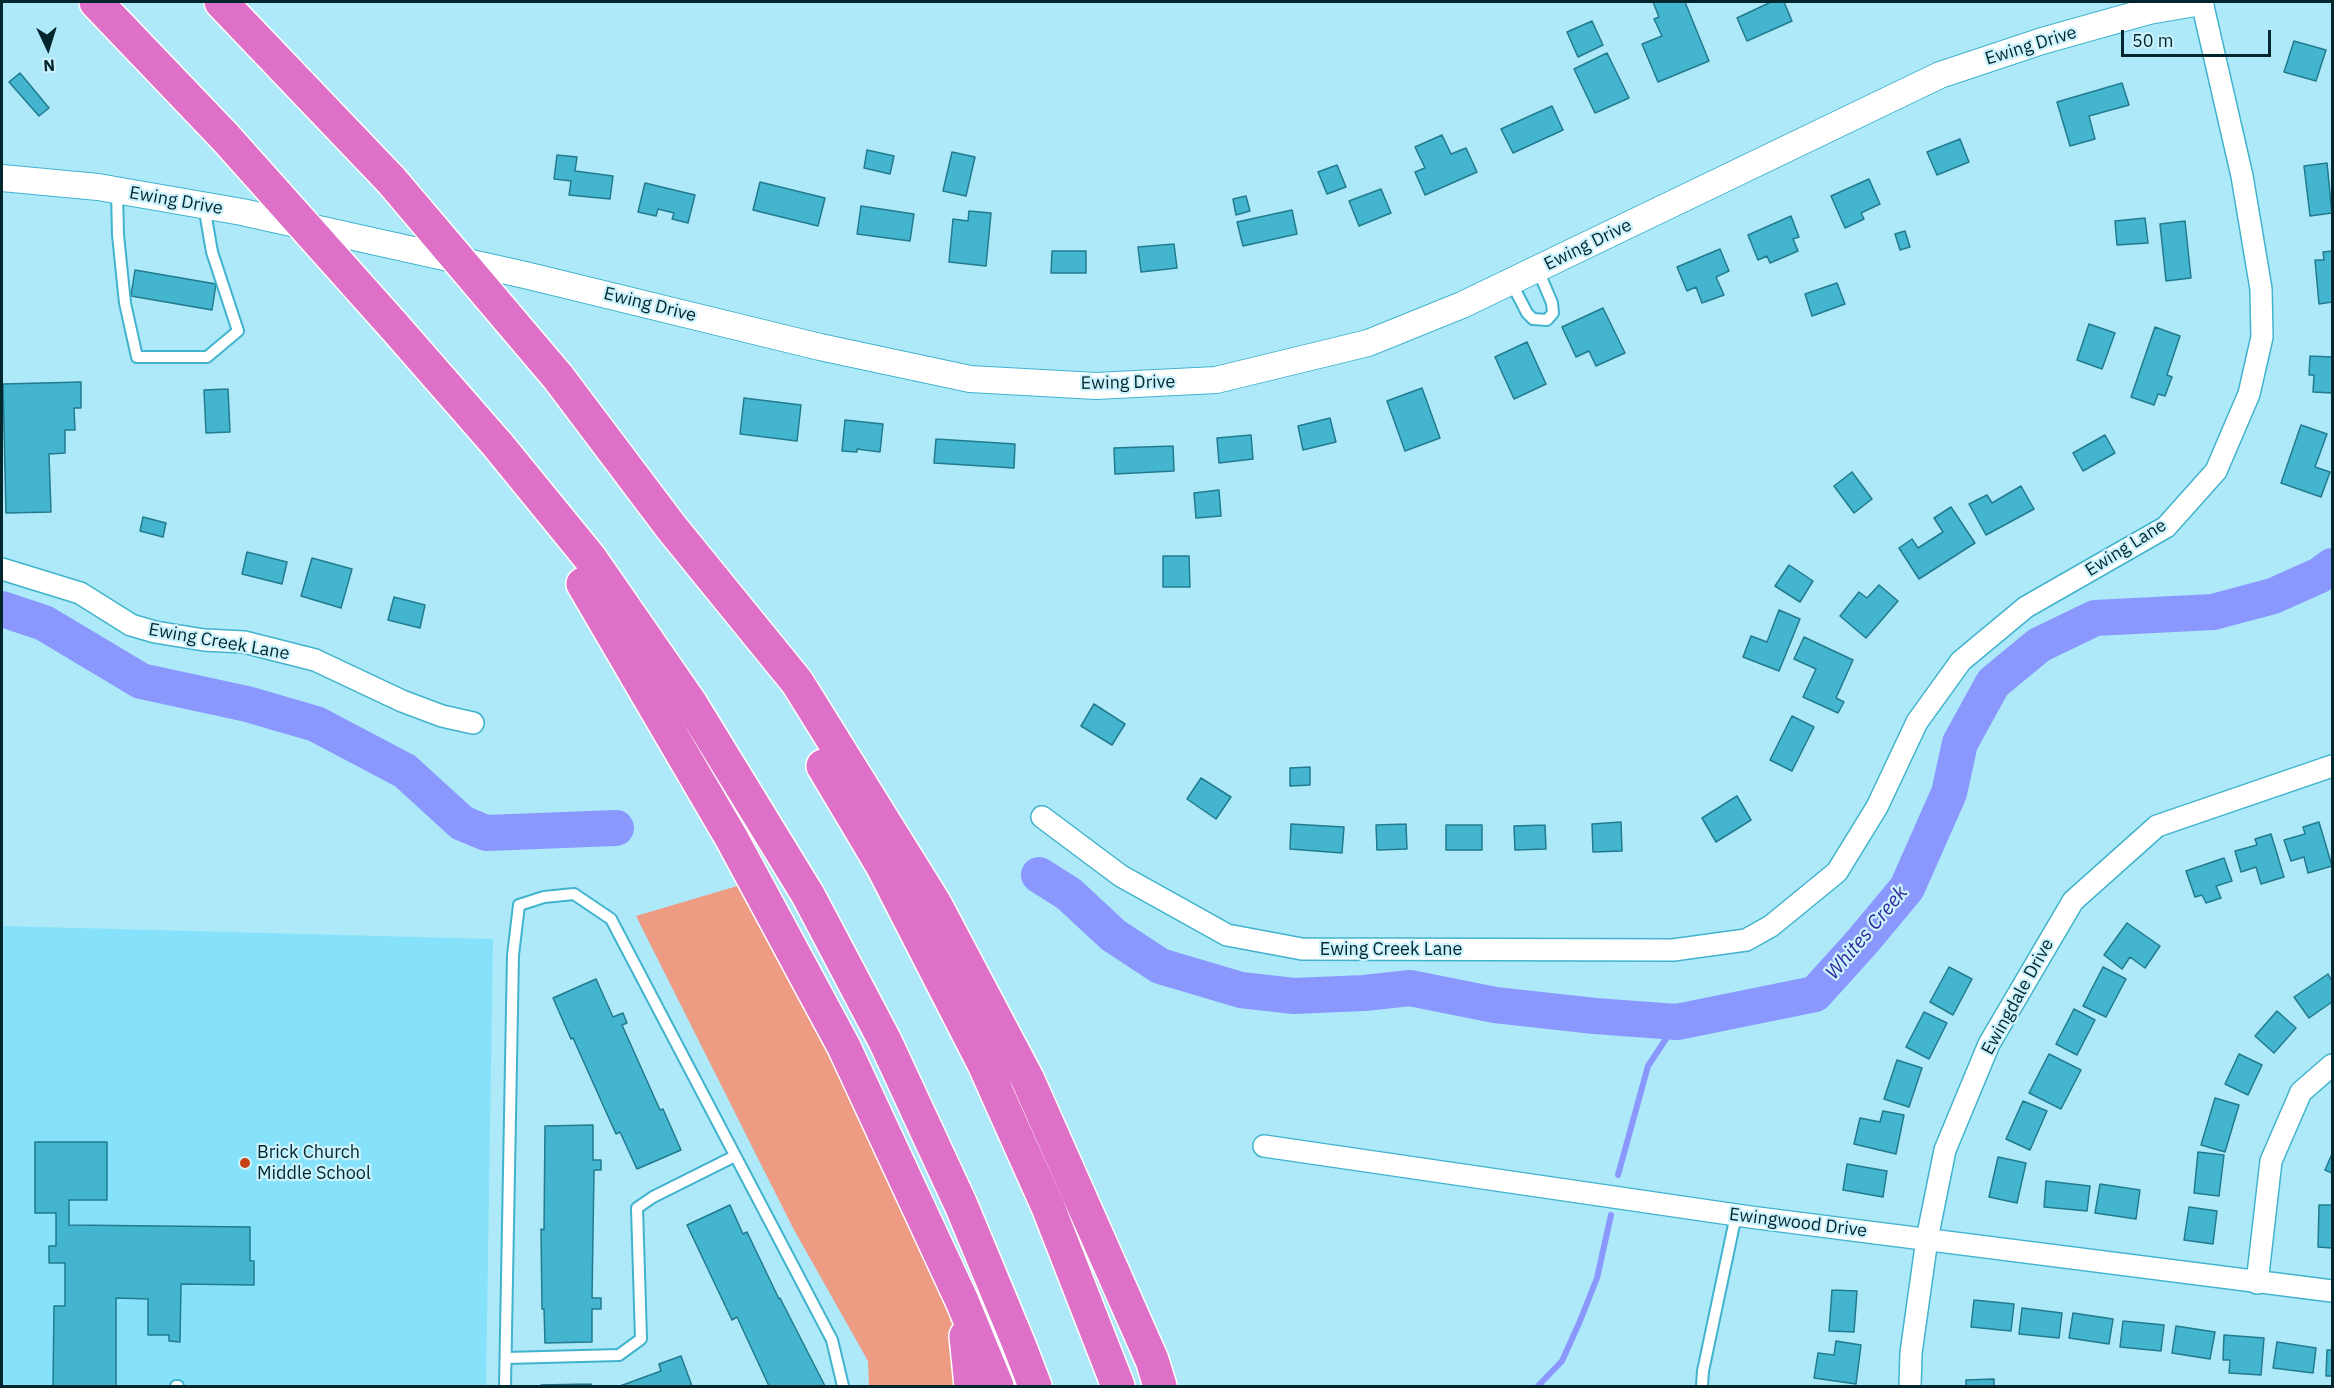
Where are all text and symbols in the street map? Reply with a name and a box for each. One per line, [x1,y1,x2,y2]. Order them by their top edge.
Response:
north arrow [18,18,78,78]
scale bar [2124,18,2274,56]
street label: Ewing Drive [1983,22,2079,70]
text: 50 m [2132,29,2174,52]
text: N [43,56,56,76]
street label: Ewing Drive [128,182,224,220]
street label: Ewing Drive [1541,215,1635,275]
street label: Ewing Drive [602,283,698,327]
street label: Ewing Drive [1081,371,1175,395]
street label: Ewing Lane [2081,515,2171,581]
street label: Ewing Creek Lane [147,619,291,665]
water label: Whites Creek [1821,881,1913,985]
street label: Ewingdale Drive [1977,935,2059,1059]
street label: Ewing Creek Lane [1320,939,1462,961]
place label: Brick Church Middle School [257,1142,371,1184]
marker: Brick Church Middle School [238,1156,252,1170]
street label: Ewingwood Drive [1728,1204,1868,1242]

